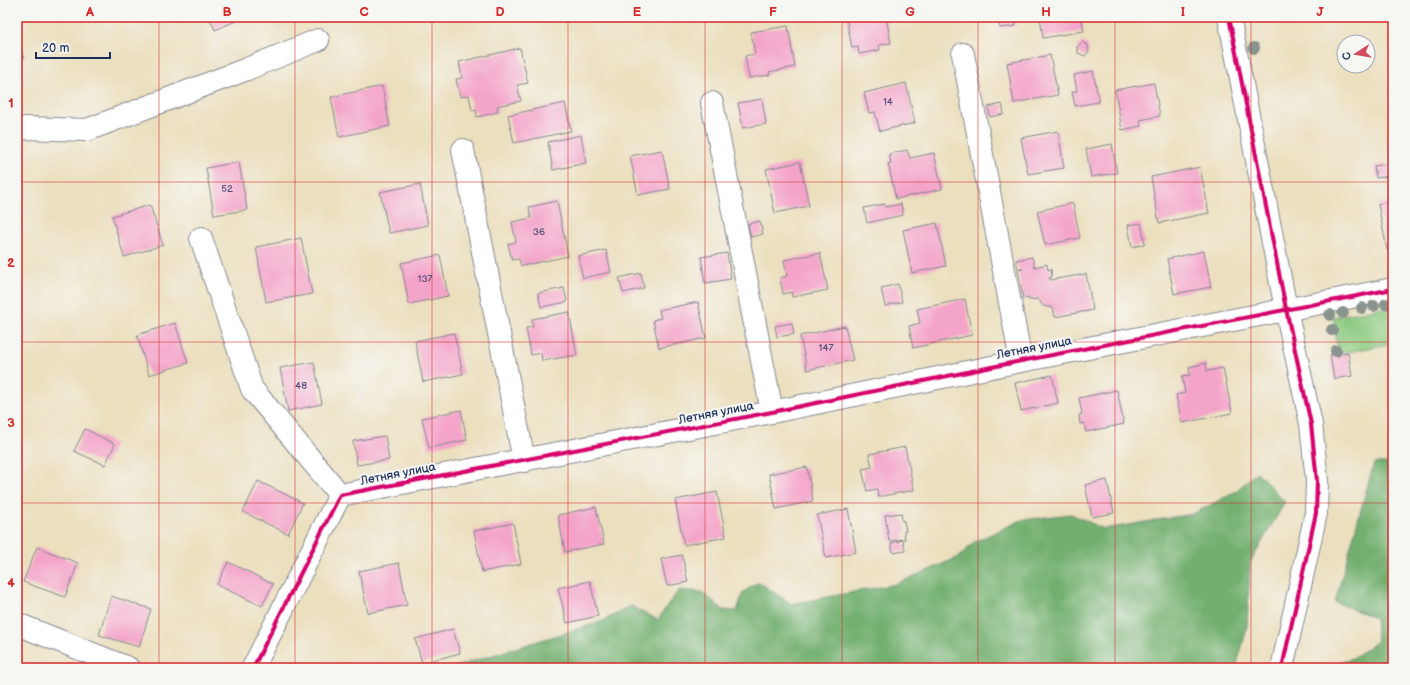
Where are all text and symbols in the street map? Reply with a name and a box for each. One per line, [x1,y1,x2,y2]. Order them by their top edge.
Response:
text: A [85,4,94,20]
text: B [222,4,232,20]
text: C [359,4,369,20]
text: D [495,4,505,20]
text: E [633,4,642,20]
text: F [769,4,777,20]
text: G [905,4,915,20]
text: H [1041,4,1051,20]
text: I [1181,4,1185,20]
text: J [1316,4,1324,20]
scale bar [36,34,110,60]
north arrow [1336,34,1376,74]
text: 20 m [42,41,69,56]
text: С [1339,51,1354,61]
text: 1 [8,95,14,111]
house number: 14 [883,96,893,108]
house number: 52 [221,183,233,195]
house number: 36 [533,226,545,238]
text: 2 [7,255,15,271]
house number: 137 [418,273,433,285]
street label: Летняя улица [994,333,1073,363]
house number: 147 [819,342,834,354]
house number: 48 [295,380,307,392]
street label: Летняя улица [676,398,755,428]
text: 3 [7,415,15,431]
street label: Летняя улица [358,459,437,489]
text: 4 [7,575,15,591]

